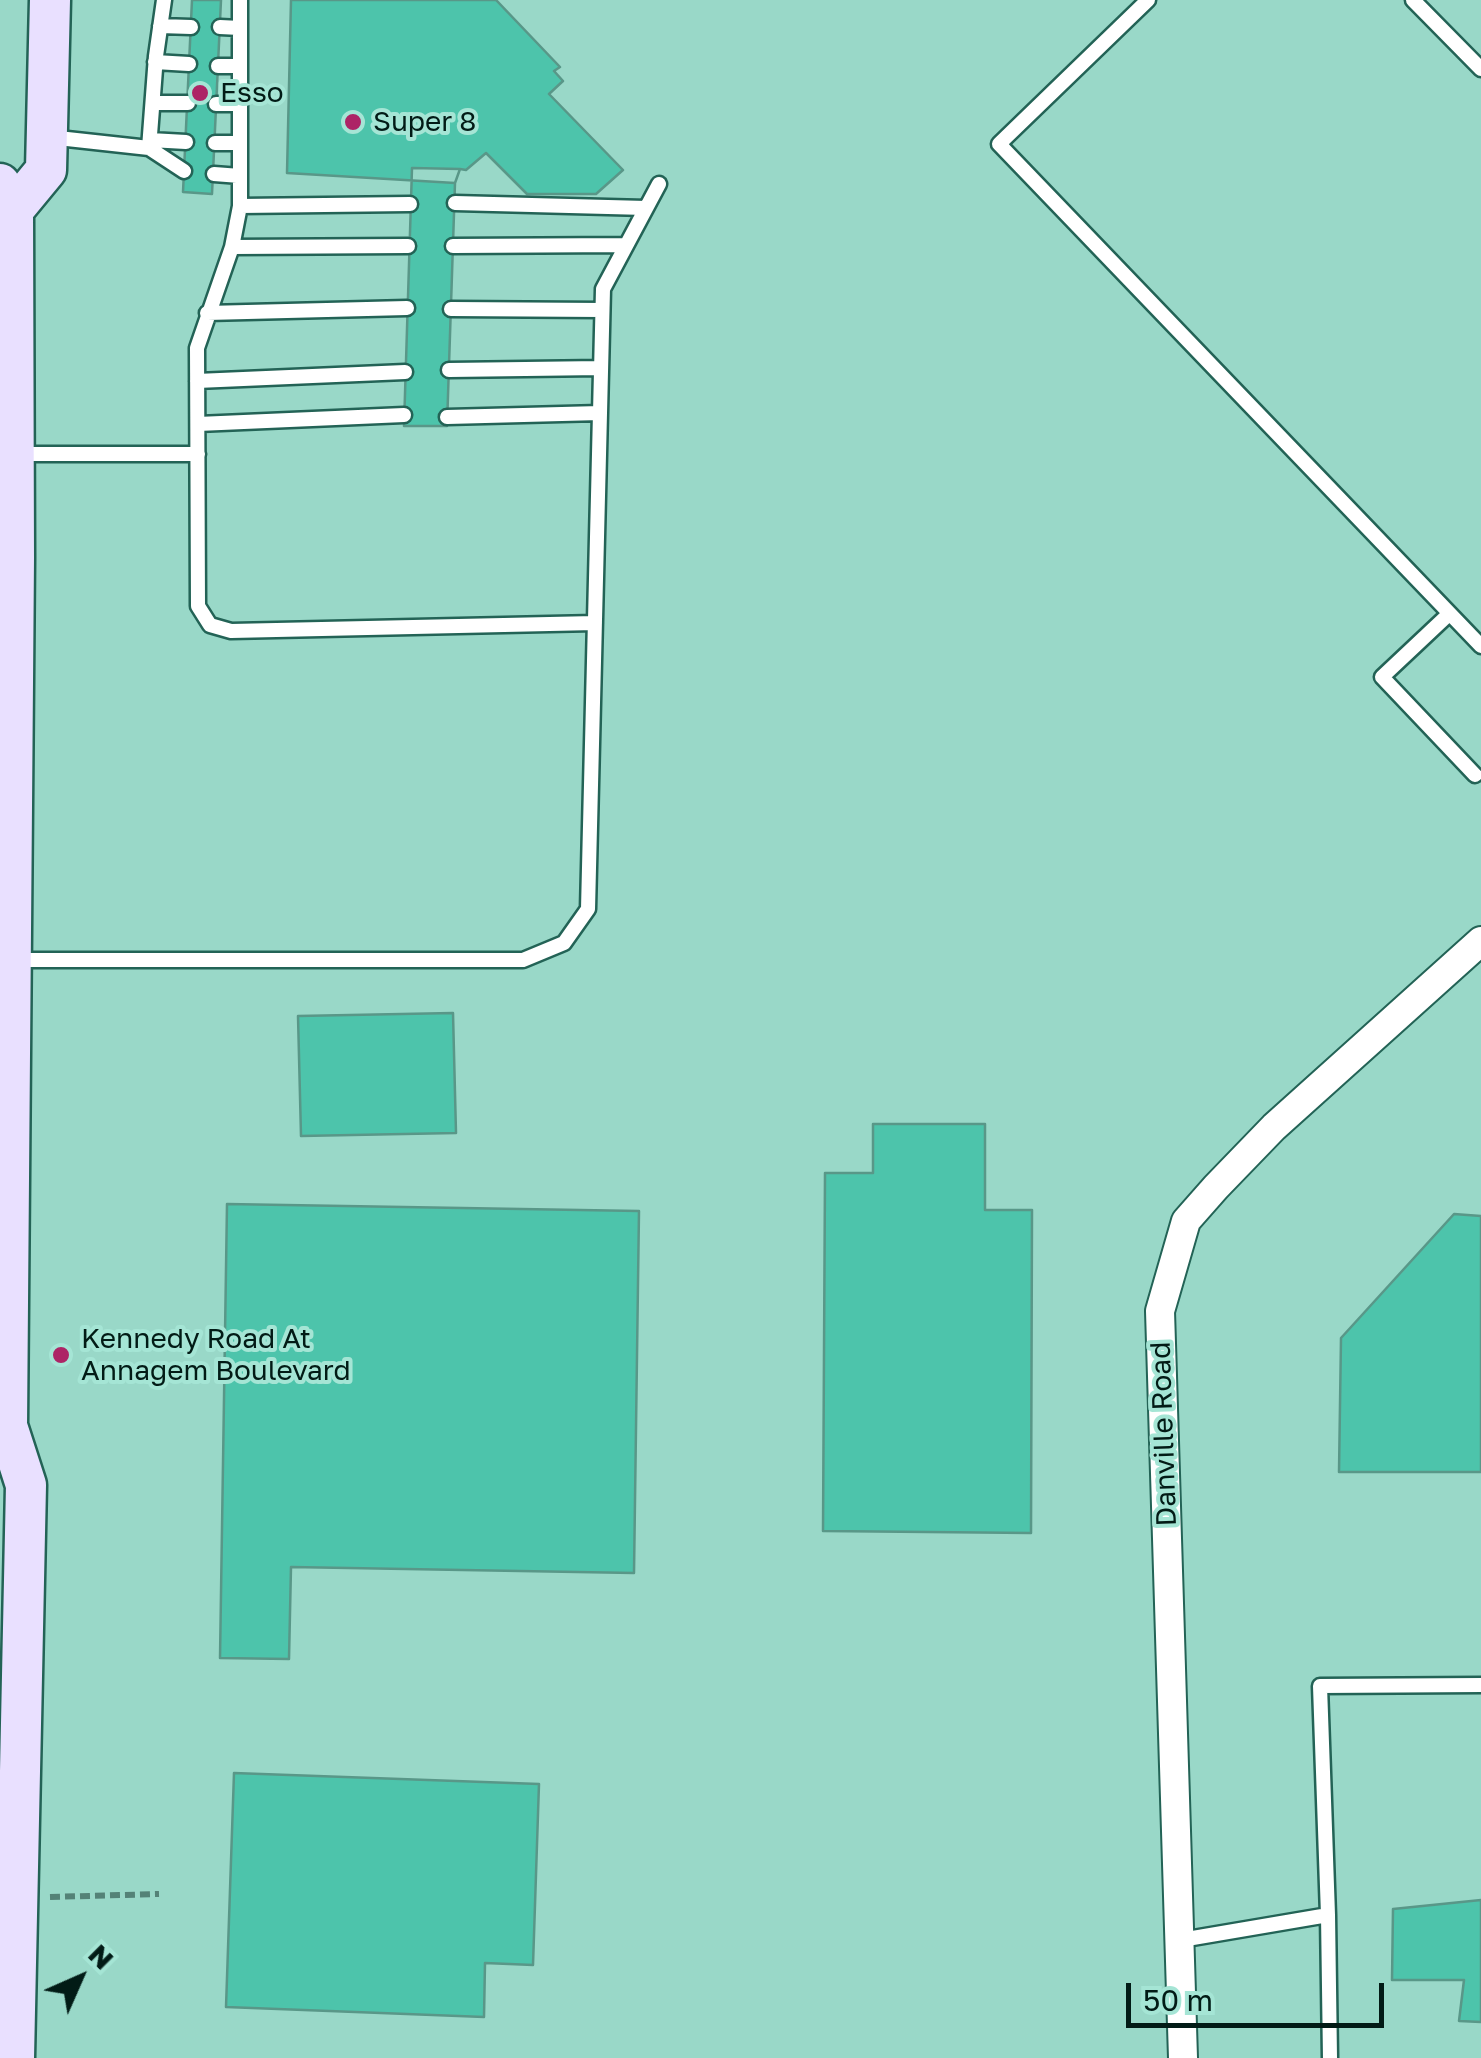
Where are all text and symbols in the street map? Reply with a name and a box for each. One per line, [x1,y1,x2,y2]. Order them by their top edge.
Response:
place label: Esso [220,76,284,110]
marker: Esso [189,82,211,104]
place label: Super 8 [373,105,476,139]
marker: Super 8 [342,111,364,133]
place label: Kennedy Road At Annagem Boulevard [81,1322,351,1388]
street label: Danville Road [1144,1341,1184,1527]
marker: Kennedy Road At Annagem Boulevard [50,1344,72,1366]
north arrow [30,1928,130,2028]
text: N [82,1937,121,1976]
scale bar [1131,1963,1388,2025]
text: 50 m [1143,1982,1213,2018]

